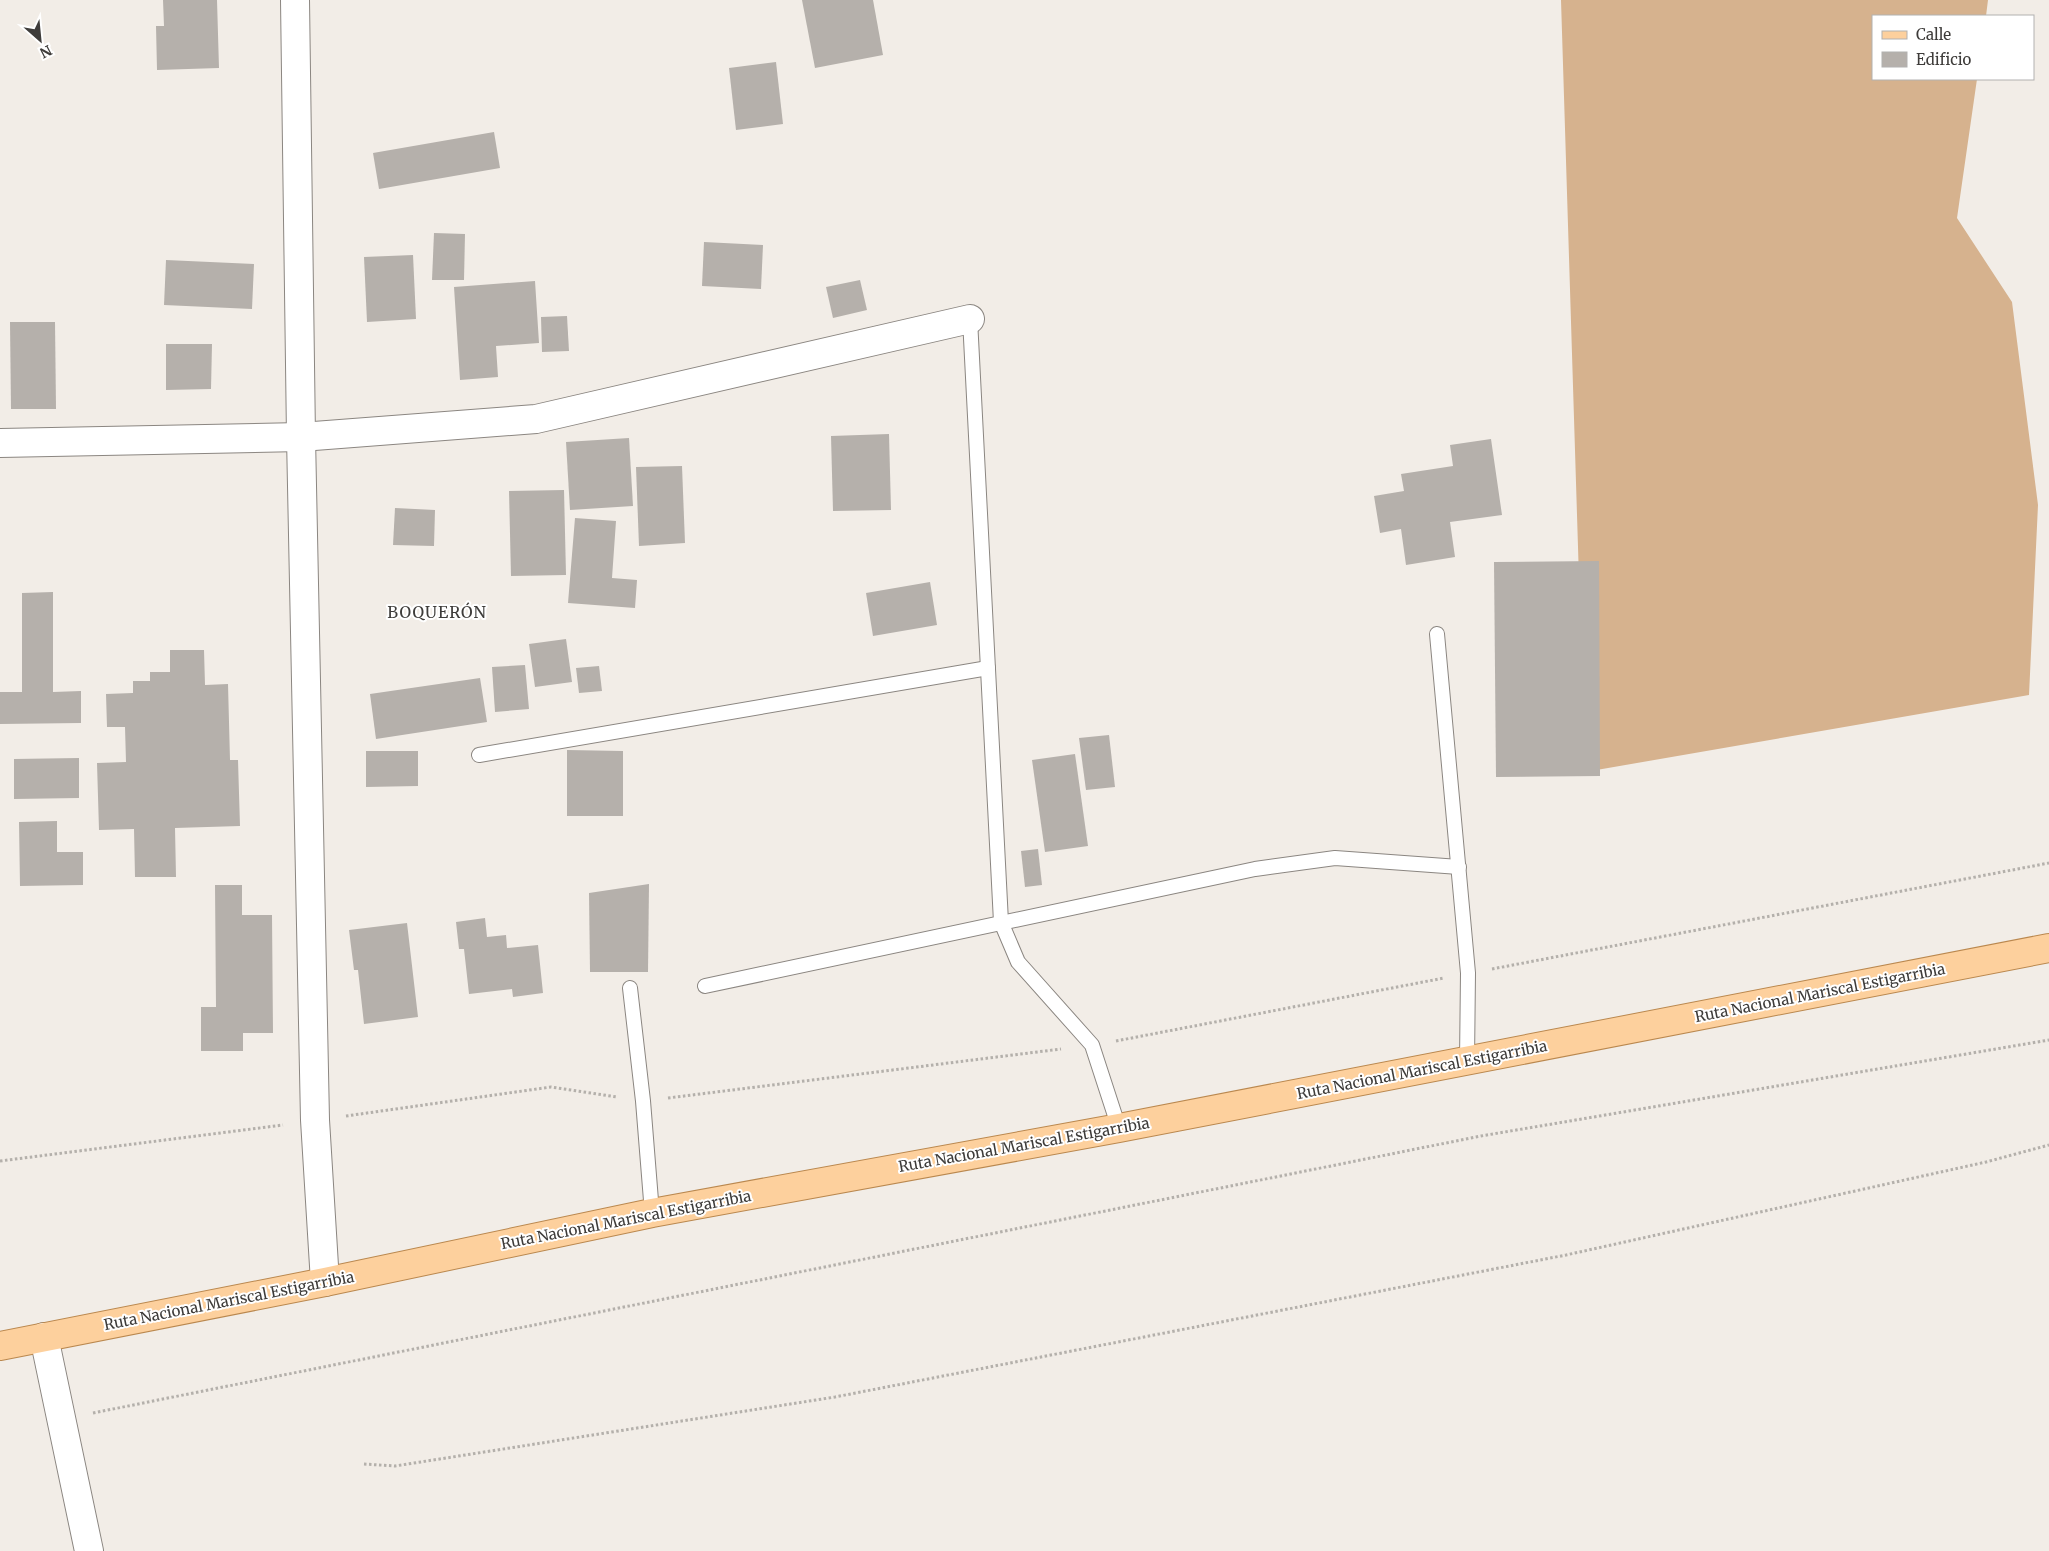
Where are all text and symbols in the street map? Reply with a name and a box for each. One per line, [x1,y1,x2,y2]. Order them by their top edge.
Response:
north arrow [15,15,65,65]
legend [1872,15,2034,80]
text: Calle [1916,25,1951,44]
text: N [37,41,55,62]
text: Edificio [1916,50,1972,69]
district label: BOQUERÓN [387,602,487,622]
street label: Ruta Nacional Mariscal Estigarribia [1693,959,1947,1026]
street label: Ruta Nacional Mariscal Estigarribia [1295,1036,1549,1103]
street label: Ruta Nacional Mariscal Estigarribia [897,1113,1151,1176]
street label: Ruta Nacional Mariscal Estigarribia [499,1186,753,1253]
street label: Ruta Nacional Mariscal Estigarribia [102,1267,356,1334]

